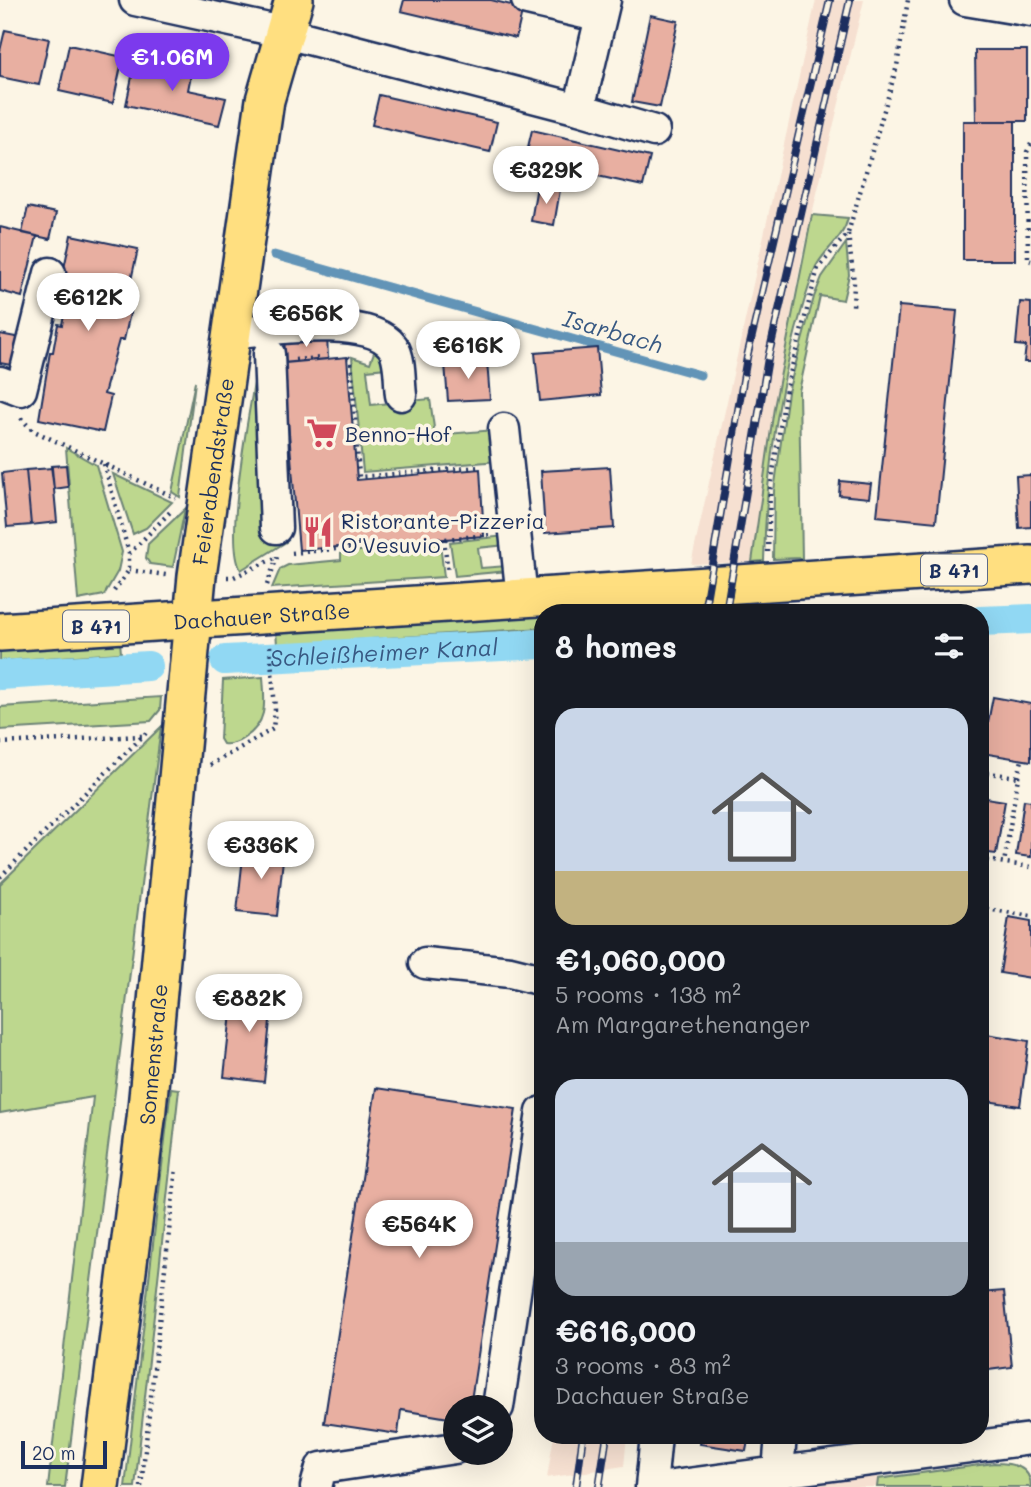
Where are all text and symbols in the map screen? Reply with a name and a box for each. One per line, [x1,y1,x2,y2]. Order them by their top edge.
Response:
pin: €1.06M [115,34,229,93]
text: €1.06M [130,41,214,71]
pin: €329K [497,146,595,206]
text: €329K [509,154,583,184]
pin: €612K [39,274,137,333]
text: €612K [53,281,123,311]
pin: €656K [257,290,355,349]
text: €656K [268,297,344,327]
water label: Isarbach [560,302,666,360]
pin: €616K [419,322,517,381]
text: €616K [432,329,504,359]
street label: Feierabendstraße [185,376,239,567]
supermarket icon: Benno-Hof [305,416,339,450]
place label: Benno-Hof [345,420,452,447]
place label: Ristorante-Pizzeria O'Vesuvio [341,507,545,558]
restaurant icon: Ristorante-Pizzeria O'Vesuvio [301,515,335,549]
road number: B 471 [921,554,987,586]
street label: Dachauer Straße [172,596,351,634]
road number: B 471 [63,610,129,642]
text: 8 homes [555,626,677,666]
icon: filters [930,627,968,665]
water label: Schleißheimer Kanal [269,631,499,673]
icon: home [699,754,825,880]
pin: €336K [212,822,310,881]
text: €336K [223,829,299,859]
text: €1,060,000 [555,939,726,979]
pin: €882K [200,974,298,1034]
text: 5 rooms · 138 m² [555,979,741,1009]
street label: Sonnenstraße [132,982,172,1126]
text: €882K [211,982,287,1012]
text: Am Margarethenanger [555,1009,811,1039]
icon: home [699,1125,825,1251]
pin: €564K [370,1200,468,1260]
text: €564K [381,1208,457,1238]
text: €616,000 [555,1310,696,1350]
text: 3 rooms · 83 m² [555,1350,731,1380]
text: Dachauer Straße [555,1380,749,1410]
map controls [443,1395,513,1465]
button: layers [443,1395,513,1465]
scale bar [21,1438,107,1470]
text: 20 m [32,1440,76,1465]

